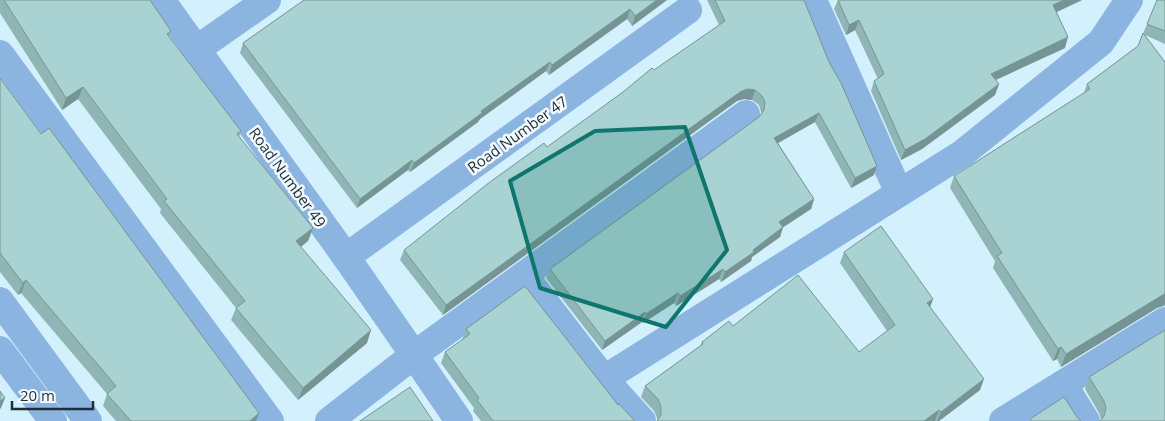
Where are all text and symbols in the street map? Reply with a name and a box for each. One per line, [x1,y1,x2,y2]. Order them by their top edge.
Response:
street label: Road Number 47 [463,91,571,177]
street label: Road Number 49 [245,123,331,231]
scale bar [12,378,94,410]
text: 20 m [20,385,55,405]

